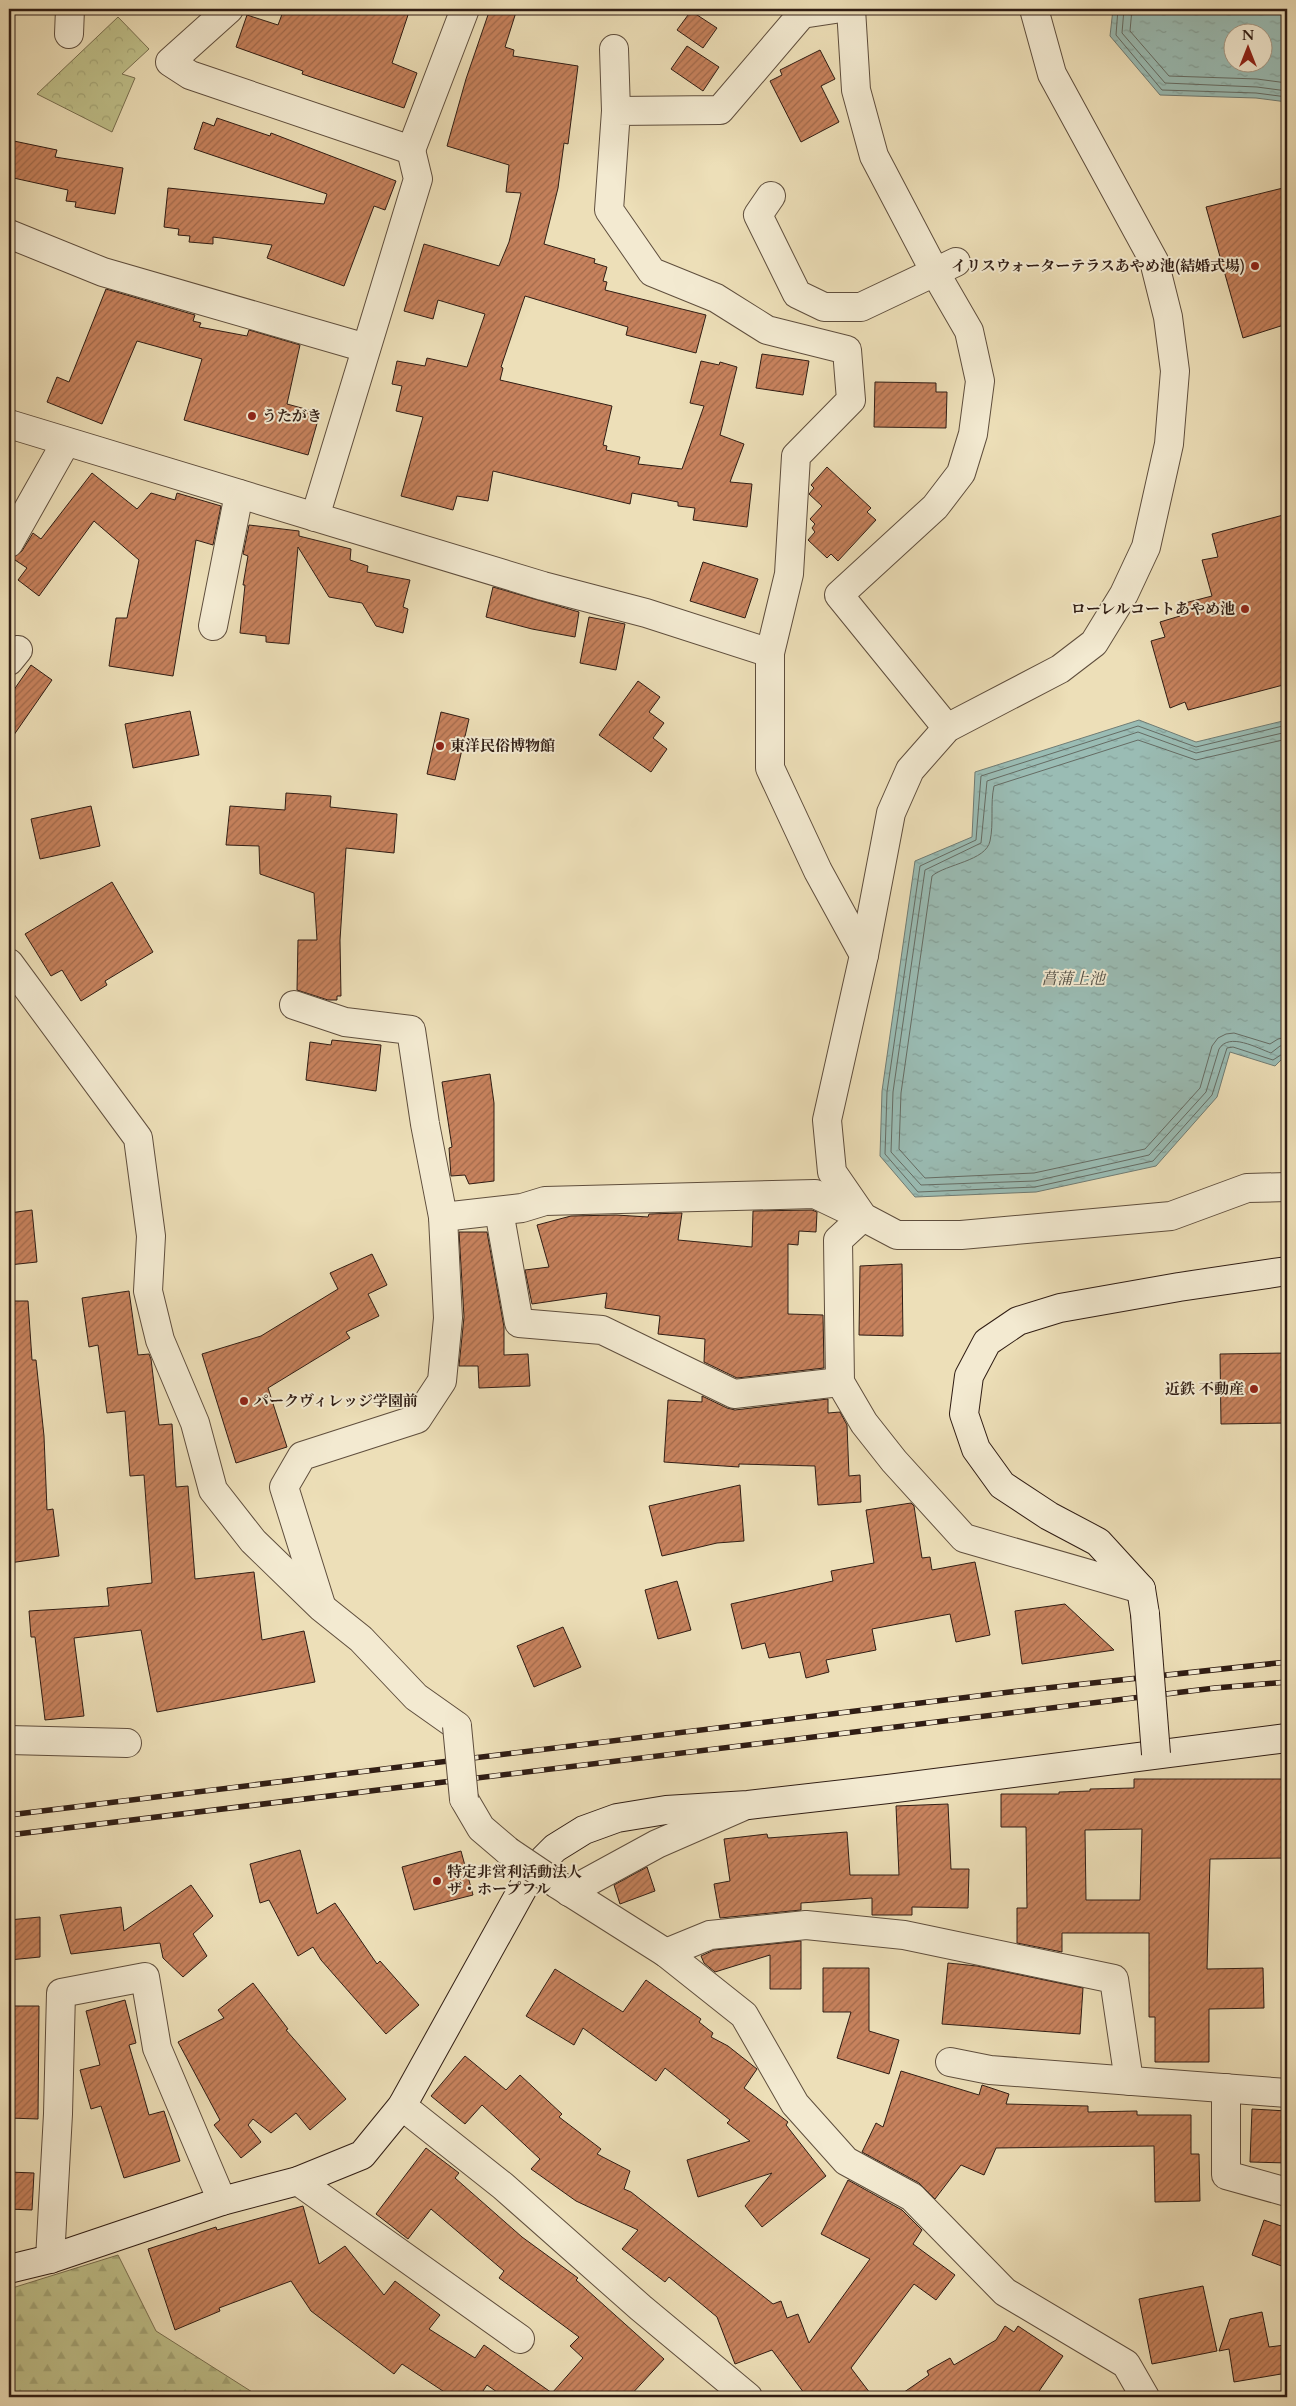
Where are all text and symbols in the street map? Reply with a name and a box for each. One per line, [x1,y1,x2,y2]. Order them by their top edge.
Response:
north arrow [1224,22,1274,72]
text: N [1242,26,1254,45]
place label: イリスウォーターテラスあやめ池(結婚式場) [951,256,1245,276]
marker: イリスウォーターテラスあやめ池(結婚式場) [1249,260,1261,272]
place label: うたがき [262,406,322,426]
marker: うたがき [246,410,258,422]
place label: ローレルコートあやめ池 [1071,599,1235,619]
marker: ローレルコートあやめ池 [1239,603,1251,615]
place label: 東洋民俗博物館 [450,736,555,756]
marker: 東洋民俗博物館 [434,740,446,752]
water label: 菖蒲上池 [1041,968,1107,990]
place label: 近鉄 不動産 [1165,1379,1244,1399]
marker: 近鉄 不動産 [1248,1383,1260,1395]
place label: パークヴィレッジ学園前 [254,1391,418,1411]
marker: パークヴィレッジ学園前 [238,1395,250,1407]
place label: 特定非営利活動法人 ザ・ホープフル [447,1862,582,1899]
marker: 特定非営利活動法人 ザ・ホープフル [431,1875,443,1887]

